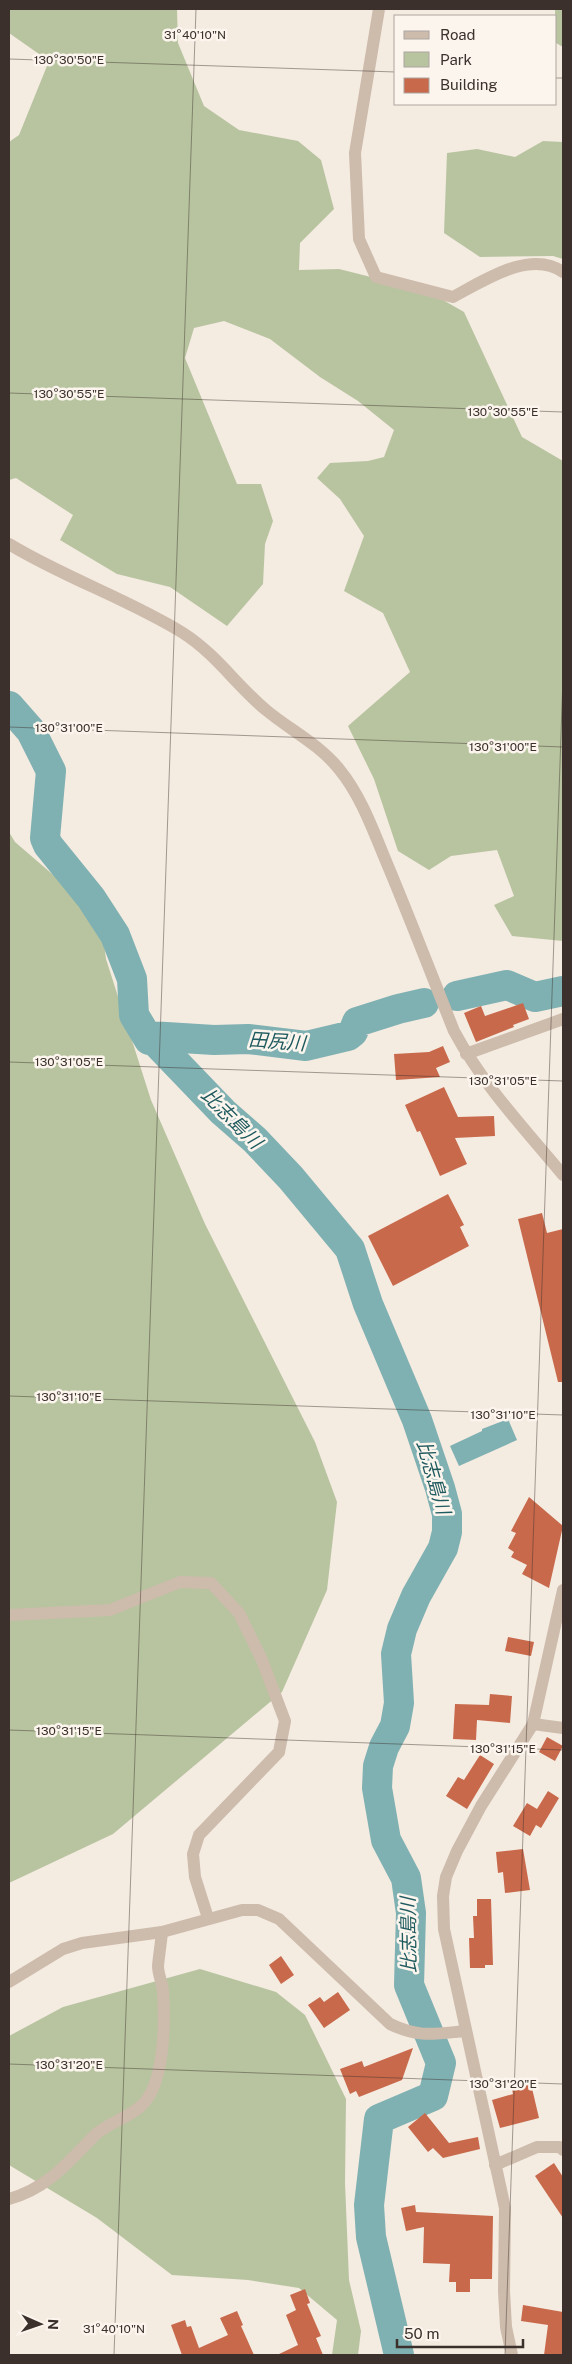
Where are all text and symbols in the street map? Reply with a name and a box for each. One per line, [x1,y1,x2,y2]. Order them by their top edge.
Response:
legend [394,15,557,105]
text: Road [440,26,476,43]
text: 31°40'10"N [164,28,226,42]
text: Park [440,51,472,68]
text: 130°30'50"E [34,53,104,67]
text: Building [440,76,498,93]
text: 130°30'55"E [34,387,105,401]
text: 130°30'55"E [468,405,539,419]
text: 130°31'00"E [35,721,103,735]
text: 130°31'00"E [469,740,537,754]
water label: 田尻川 [248,1028,308,1054]
text: 130°31'05"E [35,1055,103,1069]
text: 130°31'05"E [469,1074,537,1088]
water label: 比志島川 [197,1083,268,1154]
text: 130°31'10"E [36,1390,102,1404]
text: 130°31'10"E [470,1408,536,1422]
water label: 比志島川 [413,1437,456,1518]
text: 130°31'15"E [36,1724,102,1738]
text: 130°31'15"E [470,1742,536,1756]
water label: 比志島川 [396,1895,420,1973]
text: 130°31'20"E [35,2058,103,2072]
text: 130°31'20"E [469,2077,537,2091]
north arrow [15,2299,65,2349]
scale bar [397,2316,523,2348]
text: N [45,2319,61,2330]
text: 31°40'10"N [83,2322,145,2336]
text: 50 m [404,2325,439,2342]

